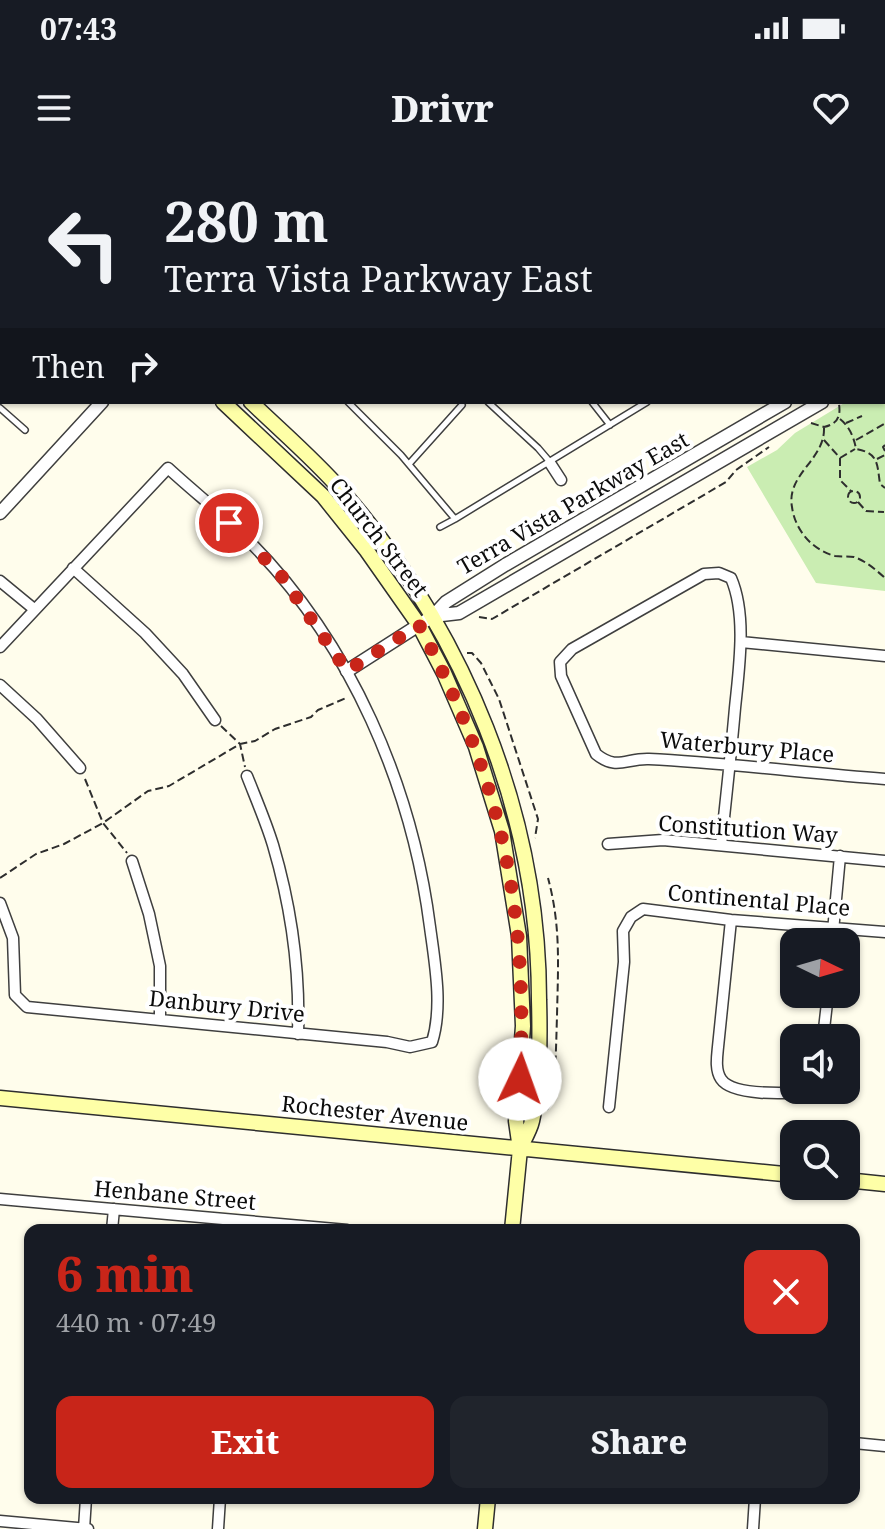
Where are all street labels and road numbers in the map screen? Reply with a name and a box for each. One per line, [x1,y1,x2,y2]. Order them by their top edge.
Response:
street label: Terra Vista Parkway East [452,424,694,581]
street label: Church Street [324,471,436,602]
street label: Waterbury Place [659,723,835,769]
street label: Constitution Way [657,807,839,849]
street label: Continental Place [667,876,852,922]
street label: Danbury Drive [148,982,306,1028]
street label: Rochester Avenue [280,1087,470,1137]
street label: Henbane Street [93,1172,258,1216]

